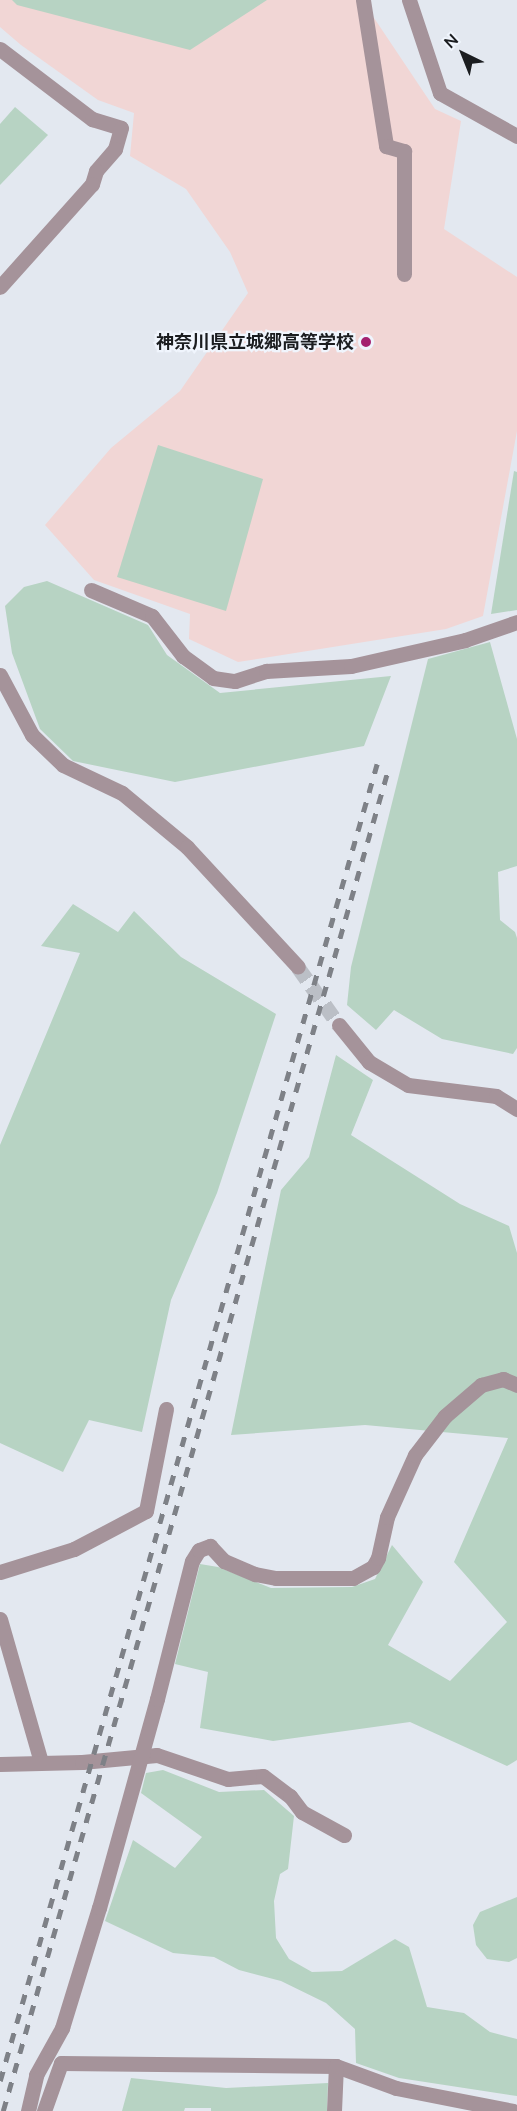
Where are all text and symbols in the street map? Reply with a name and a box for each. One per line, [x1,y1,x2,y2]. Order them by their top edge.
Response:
north arrow [433,24,493,84]
text: N [439,29,462,52]
place label: 神奈川県立城郷高等学校 [156,331,354,353]
marker: 神奈川県立城郷高等学校 [359,335,373,349]

